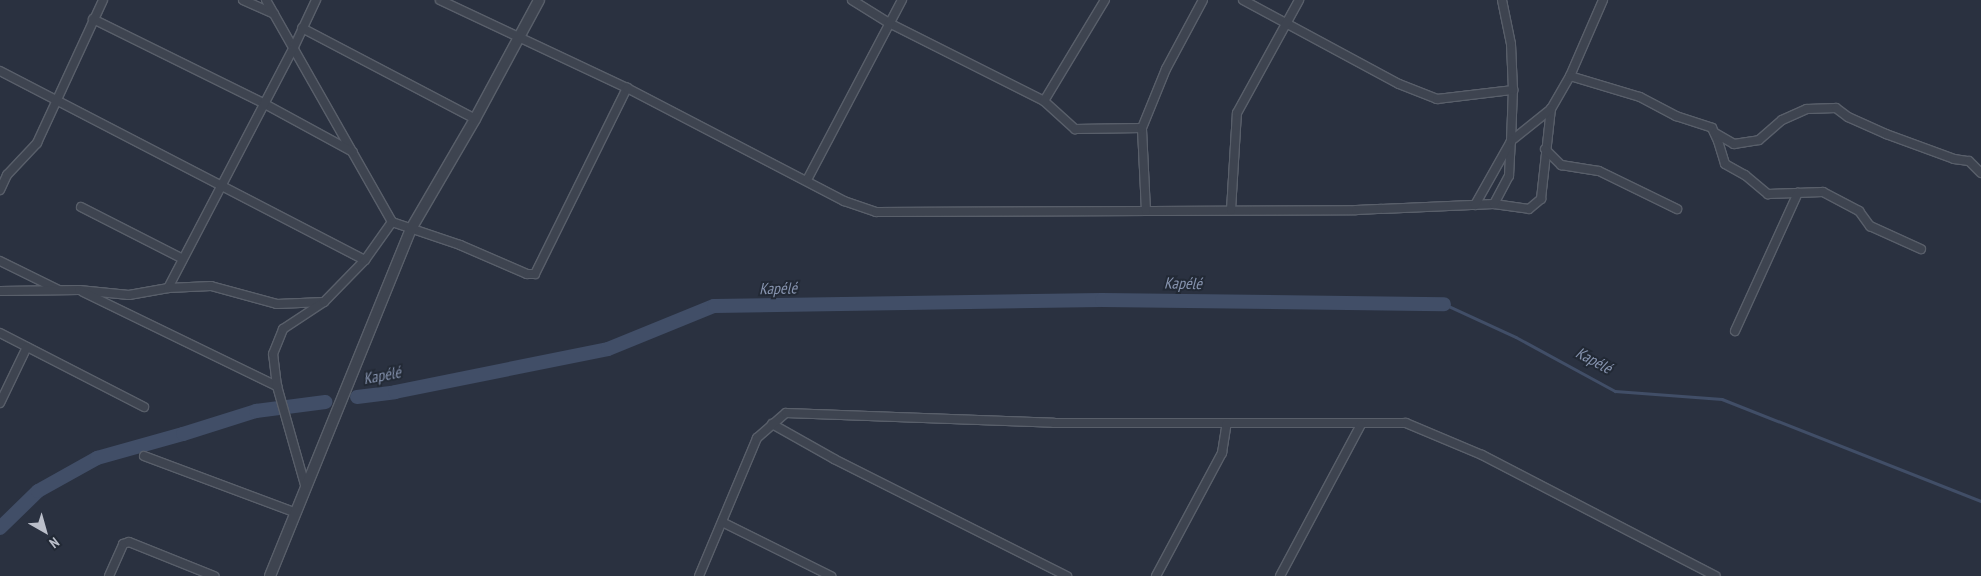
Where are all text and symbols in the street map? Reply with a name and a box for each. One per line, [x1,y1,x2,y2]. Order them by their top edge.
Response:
water label: Kapélé [1164,273,1202,293]
water label: Kapélé [759,278,797,298]
water label: Kapélé [1573,343,1615,377]
water label: Kapélé [362,362,402,388]
north arrow [20,506,70,556]
text: N [46,533,63,552]

